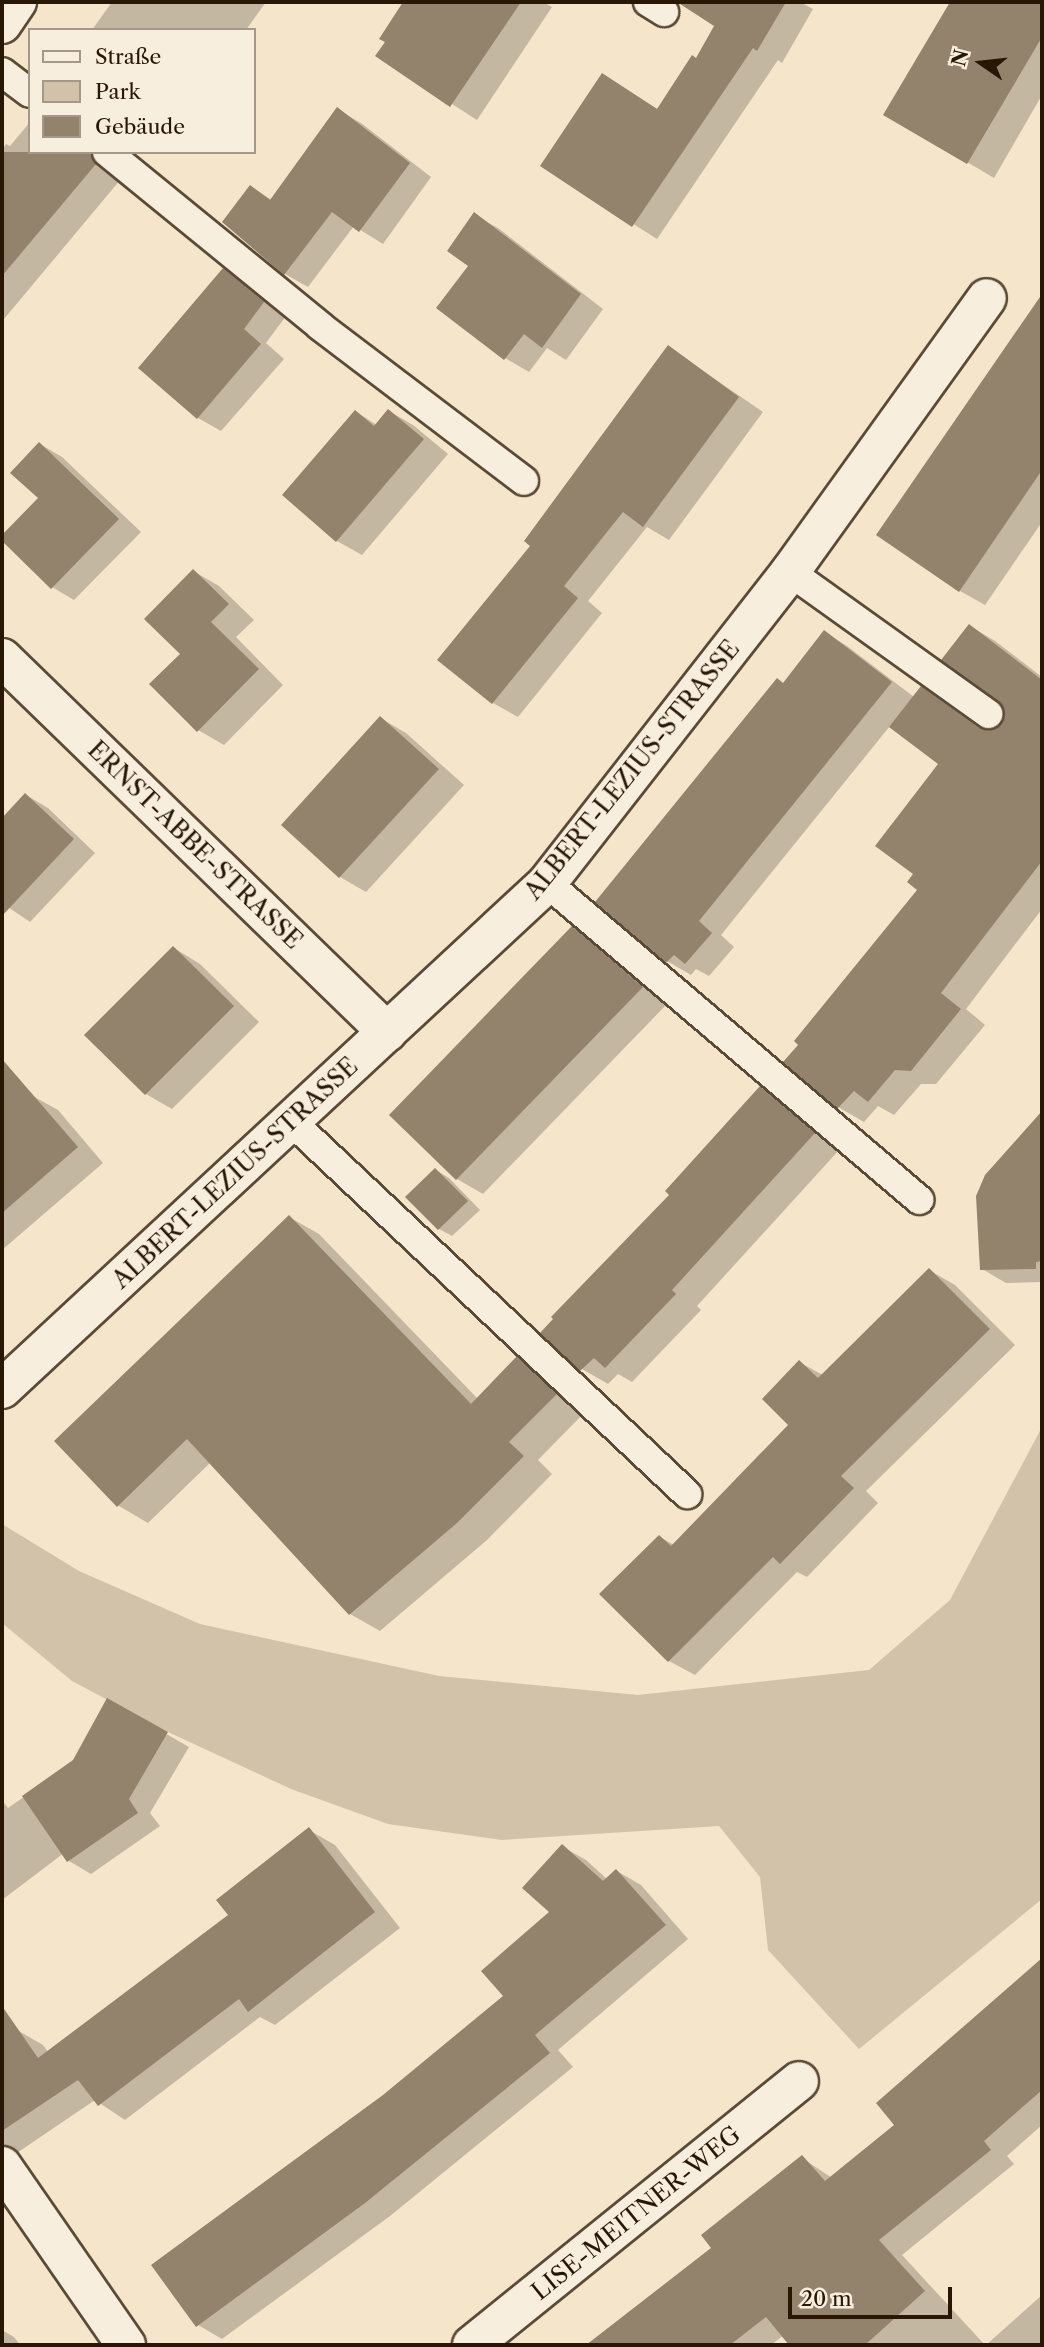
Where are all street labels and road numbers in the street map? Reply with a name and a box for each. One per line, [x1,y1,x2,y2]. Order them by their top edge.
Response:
street label: ALBERT-LEZIUS-STRASSE [519,635,745,905]
street label: ERNST-ABBE-STRASSE [82,735,308,955]
street label: ALBERT-LEZIUS-STRASSE [106,1052,364,1294]
street label: LISE-MEITNER-WEG [526,2120,746,2306]

